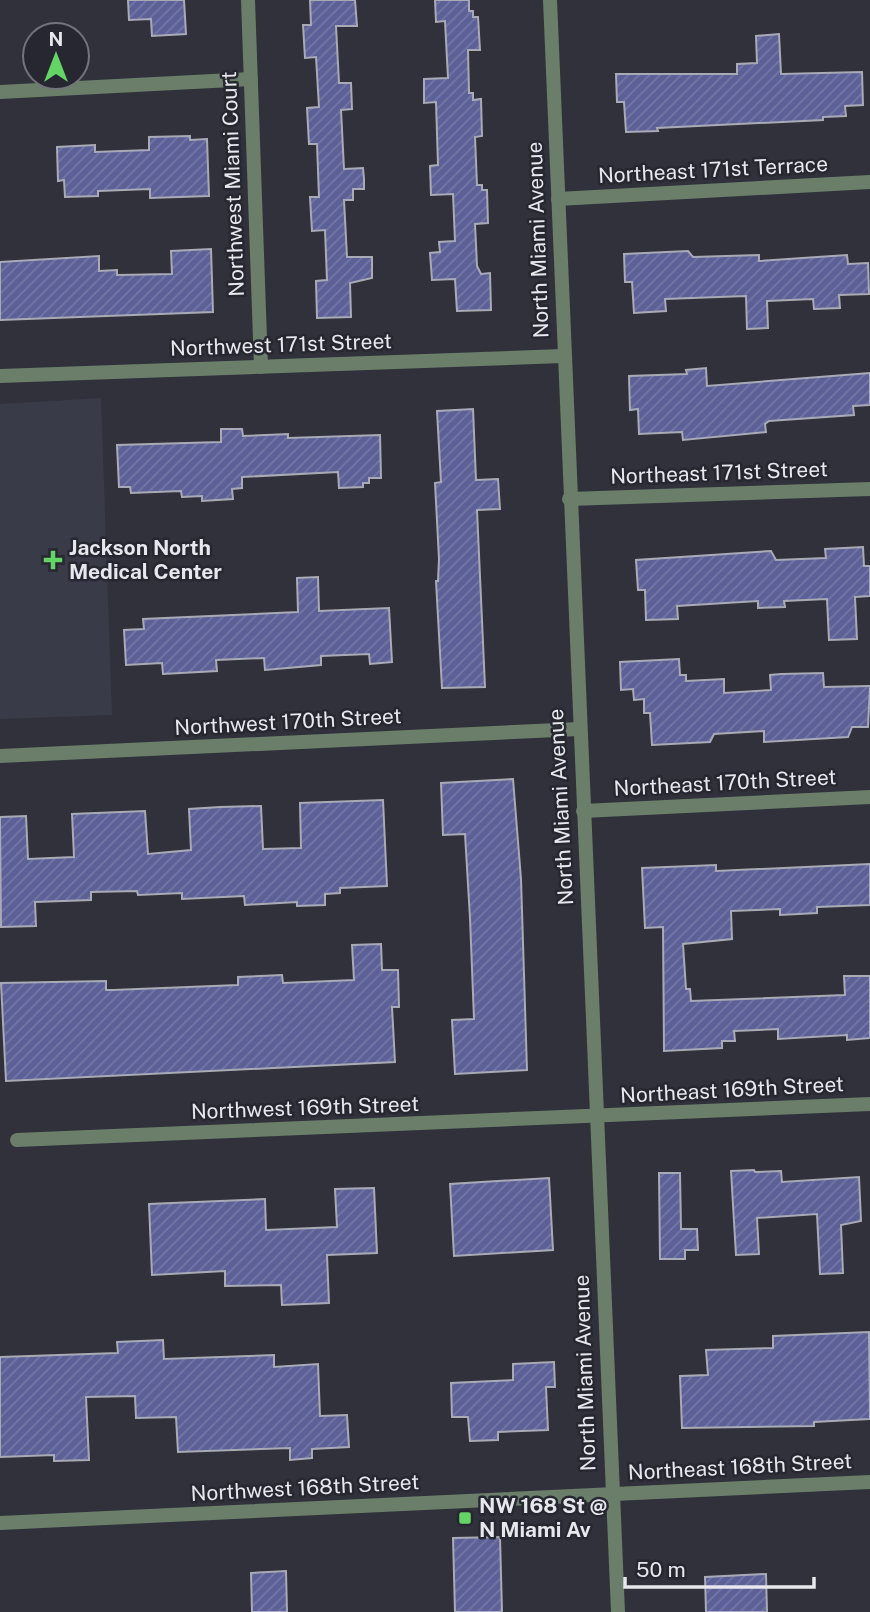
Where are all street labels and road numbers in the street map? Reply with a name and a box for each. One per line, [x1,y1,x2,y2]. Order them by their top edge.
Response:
street label: Northwest Miami Court [216,71,249,297]
street label: North Miami Avenue [522,141,553,339]
street label: Northeast 171st Terrace [597,151,829,188]
street label: Northwest 171st Street [170,328,392,361]
street label: Northeast 171st Street [610,456,828,489]
street label: Northwest 170th Street [174,703,402,740]
street label: North Miami Avenue [543,708,578,906]
street label: Northeast 170th Street [613,764,837,801]
street label: Northeast 169th Street [619,1071,844,1108]
street label: Northwest 169th Street [190,1091,420,1124]
street label: North Miami Avenue [569,1274,600,1472]
street label: Northeast 168th Street [627,1448,853,1485]
street label: Northwest 168th Street [190,1469,420,1506]

